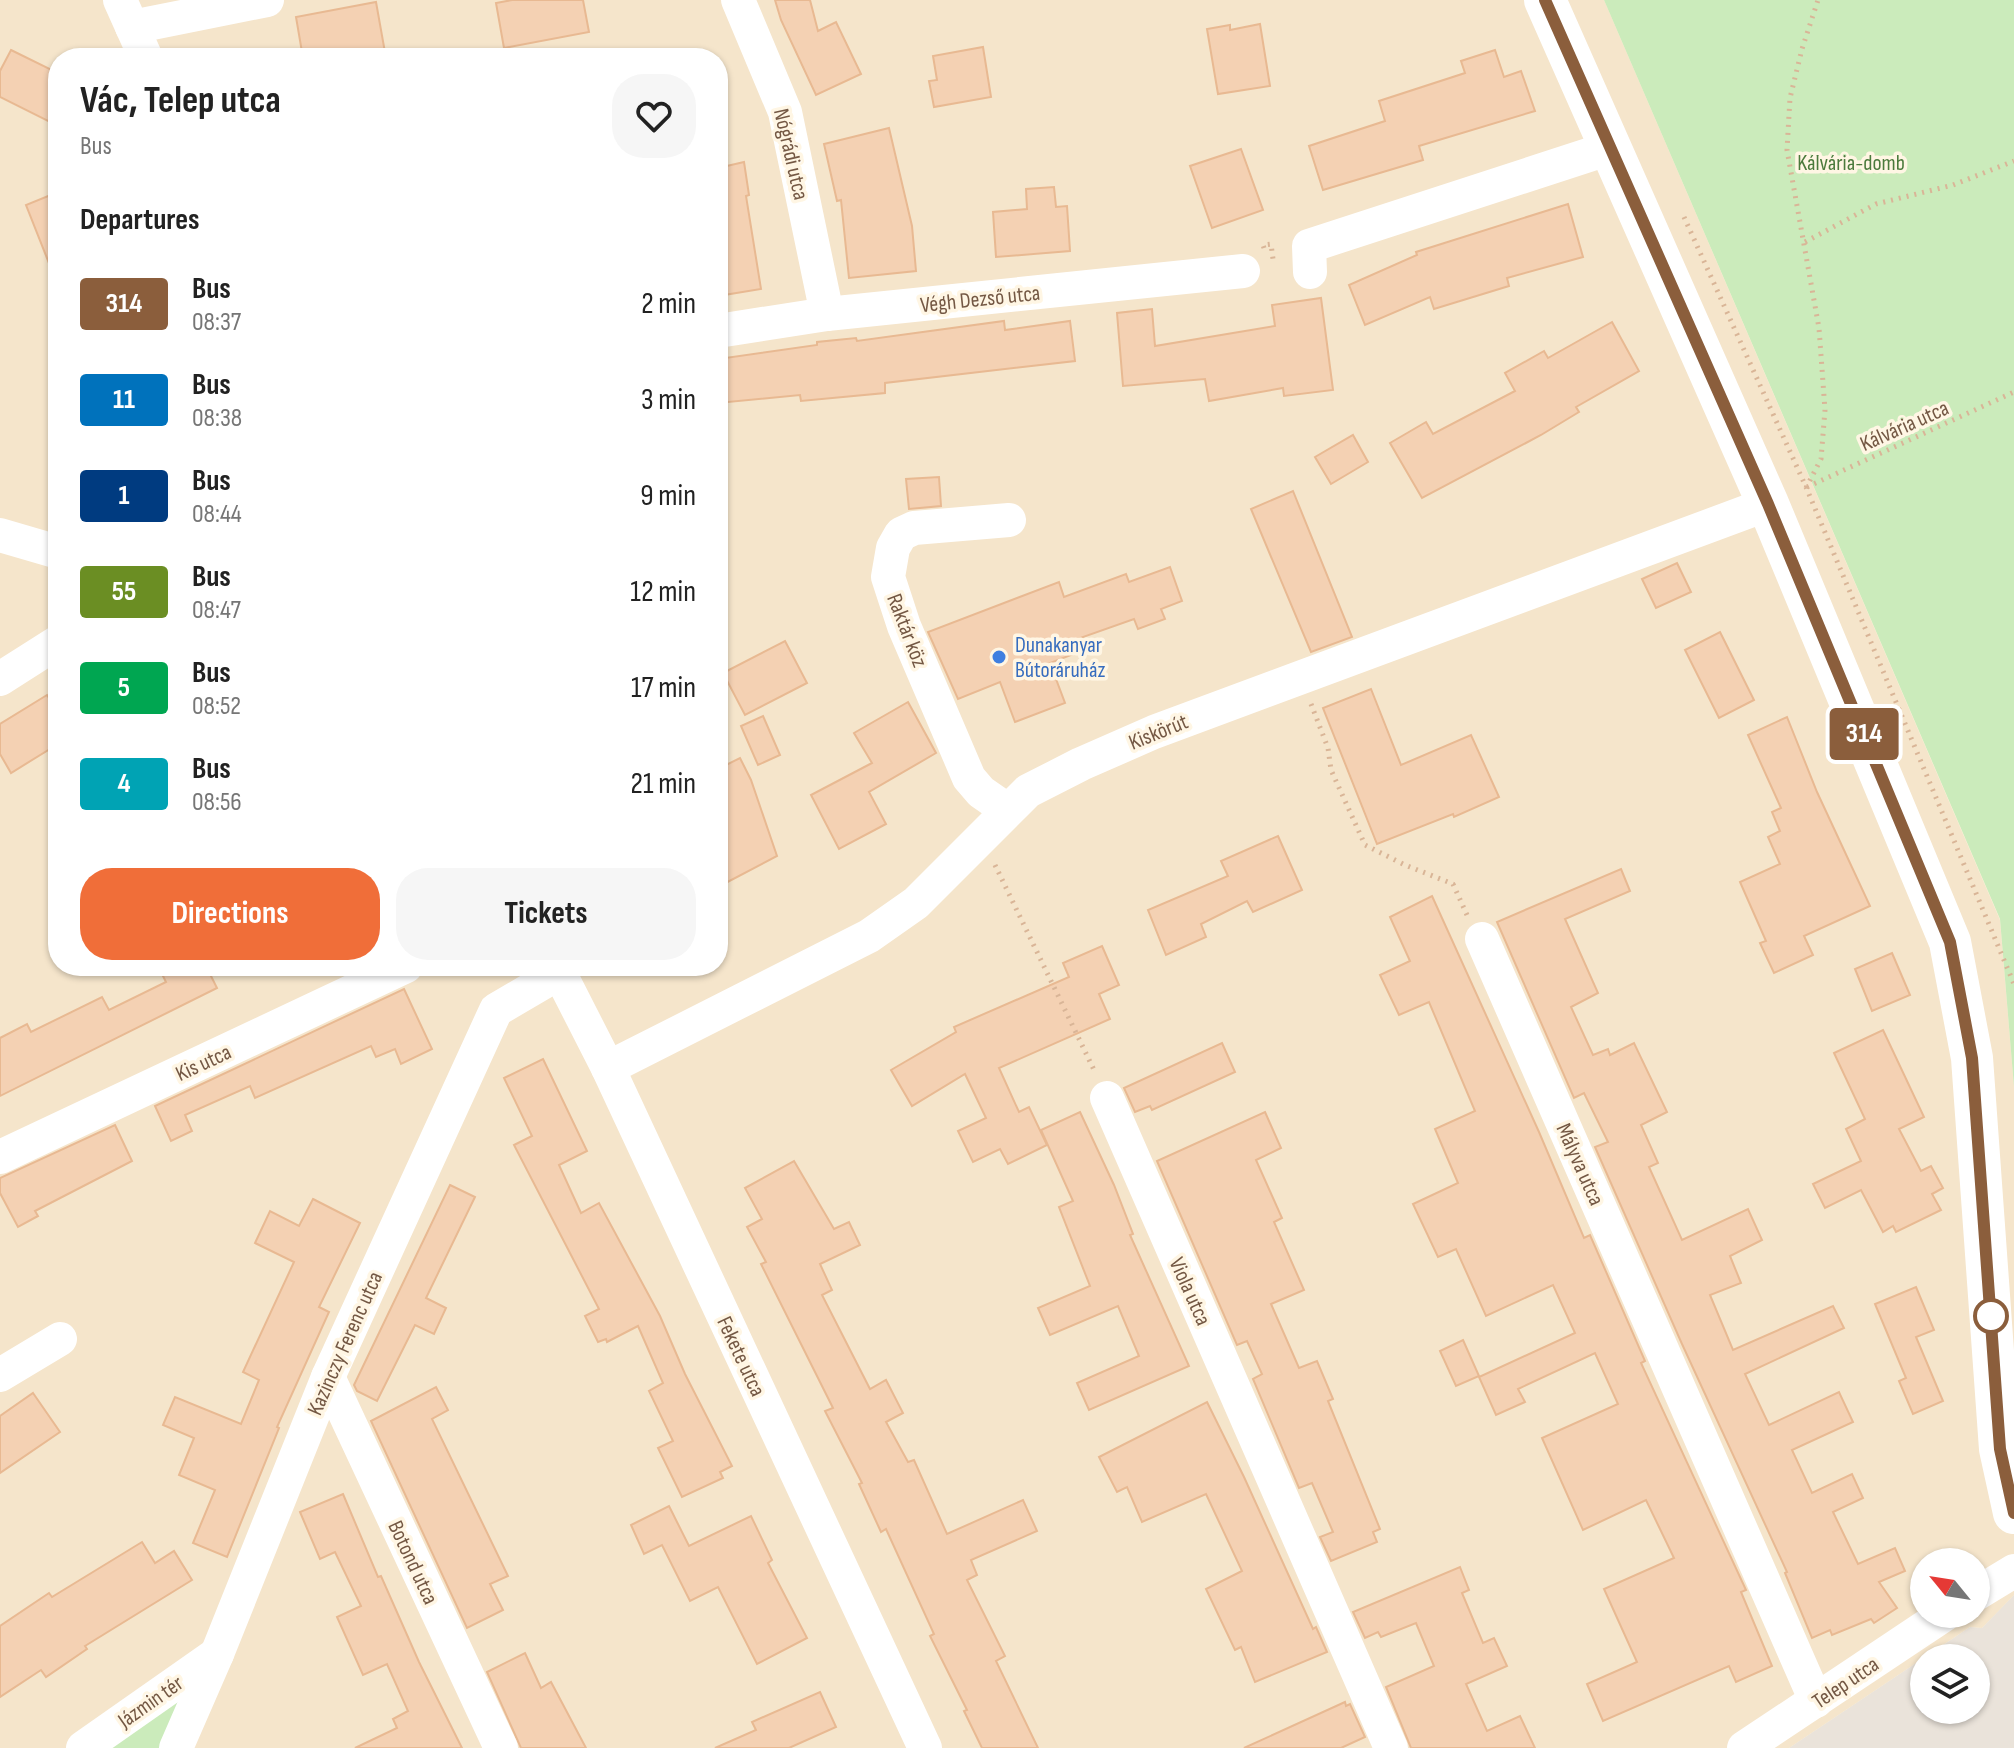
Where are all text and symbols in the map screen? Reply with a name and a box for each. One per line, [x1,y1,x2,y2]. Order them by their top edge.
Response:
button: heart [612,74,696,158]
text: Vác, Telep utca [80,78,281,123]
street label: Nógrádi utca [767,106,814,203]
text: Bus [80,131,112,162]
park label: Kálvária-domb [1797,150,1905,177]
text: Departures [80,202,200,238]
text: Bus [192,271,231,307]
street label: Végh Dezső utca [919,280,1042,319]
text: 2 min [641,286,696,322]
text: 314 [106,287,142,320]
text: 08:37 [192,307,241,338]
text: Bus [192,367,231,403]
text: 3 min [641,382,696,418]
text: 11 [113,383,135,416]
street label: Kálvária utca [1856,395,1953,458]
text: 08:38 [192,403,242,434]
text: Bus [192,463,231,499]
text: 9 min [640,478,696,514]
text: 1 [119,479,129,512]
text: 08:44 [192,499,242,530]
text: Bus [192,559,231,595]
text: 12 min [630,574,696,610]
text: 55 [112,575,136,608]
street label: Raktár köz [880,590,933,671]
text: 08:47 [192,595,241,626]
place label: Dunakanyar Bútoráruház [1015,632,1105,684]
marker: Dunakanyar Bútoráruház [990,648,1008,666]
text: Bus [192,655,231,691]
text: 17 min [631,670,696,706]
text: 5 [118,671,130,704]
text: 08:52 [192,691,241,722]
street label: Kiskörút [1125,708,1192,756]
line badge: 314 [1818,708,1910,760]
text: 314 [1846,717,1882,750]
text: Bus [192,751,231,787]
text: 21 min [631,766,696,802]
text: 4 [117,767,131,800]
text: 08:56 [192,787,242,818]
button: Directions [80,868,380,960]
button: Tickets [396,868,696,960]
street label: Kis utca [172,1039,236,1088]
street label: Mályva utca [1550,1119,1610,1210]
street label: Viola utca [1163,1253,1217,1330]
street label: Kazinczy Ferenc utca [302,1268,389,1420]
unlabelled marker [1974,1299,2008,1333]
street label: Fekete utca [710,1312,771,1401]
street label: Botond utca [382,1516,444,1609]
north arrow [1910,1548,1990,1628]
map controls [1910,1548,1990,1724]
button: layers [1910,1644,1990,1724]
street label: Telep utca [1807,1651,1884,1715]
street label: Jázmin tér [112,1670,189,1735]

